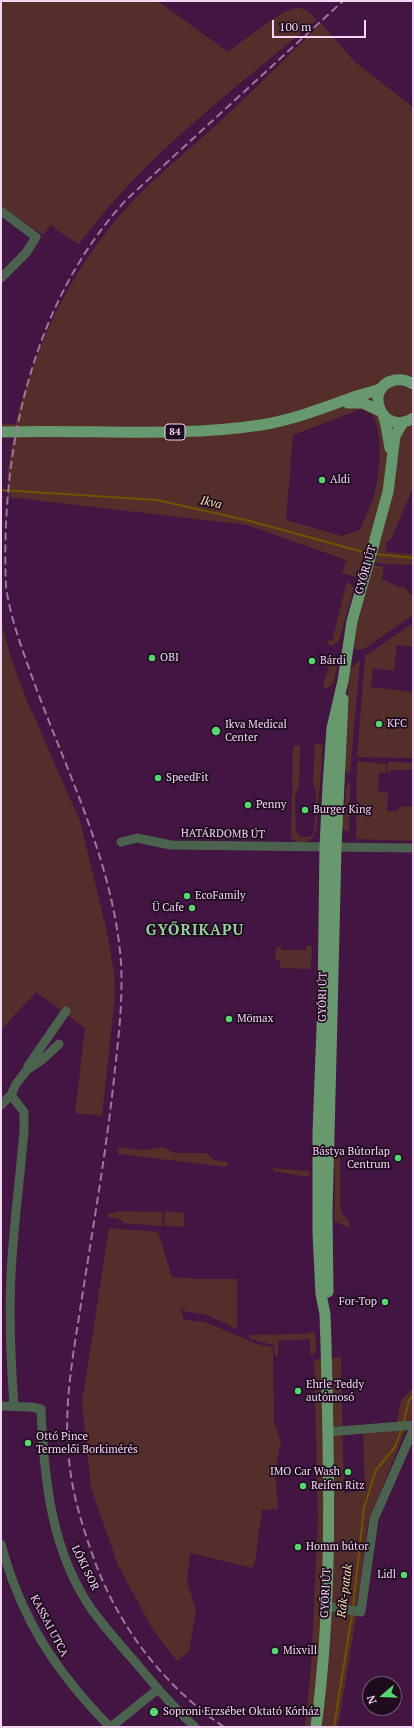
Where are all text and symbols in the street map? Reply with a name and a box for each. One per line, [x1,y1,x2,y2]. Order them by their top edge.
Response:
scale bar [274,12,368,38]
text: 100 m [279,19,311,34]
road number: 84 [165,424,185,440]
place label: Aldi [330,473,350,487]
marker: Aldi [317,475,327,485]
water label: Ikva [199,494,223,512]
street label: GYŐRI ÚT [353,544,379,596]
place label: OBI [160,651,179,665]
marker: OBI [147,653,157,663]
place label: Bárdi [320,654,346,668]
marker: Bárdi [307,656,317,666]
place label: KFC [387,717,407,731]
place label: Ikva Medical Center [225,718,287,744]
marker: KFC [374,719,384,729]
marker: Ikva Medical Center [210,725,222,737]
place label: SpeedFit [166,771,209,785]
marker: SpeedFit [153,773,163,783]
place label: Penny [256,798,286,812]
marker: Penny [243,800,253,810]
place label: Burger King [313,803,371,817]
marker: Burger King [300,805,310,815]
street label: HATÁRDOMB ÚT [181,827,265,841]
place label: EcoFamily [195,889,246,903]
marker: EcoFamily [182,891,192,901]
place label: Ü Cafe [152,901,184,915]
marker: Ü Cafe [187,903,197,913]
district label: GYŐRIKAPU [146,922,244,940]
street label: GYŐRI ÚT [316,972,330,1022]
place label: Mömax [237,1012,273,1026]
marker: Mömax [224,1014,234,1024]
place label: Bástya Bútorlap Centrum [313,1145,390,1171]
marker: Bástya Bútorlap Centrum [393,1153,403,1163]
place label: For-Top [339,1295,377,1309]
marker: For-Top [380,1297,390,1307]
place label: Ehrle Teddy autómosó [306,1378,364,1404]
marker: Ehrle Teddy autómosó [293,1386,303,1396]
place label: Ottó Pince Termelői Borkimérés [36,1430,138,1456]
marker: Ottó Pince Termelői Borkimérés [23,1438,33,1448]
place label: IMO Car Wash [270,1465,340,1479]
marker: IMO Car Wash [343,1467,353,1477]
place label: Reifen Ritz [311,1479,365,1493]
marker: Reifen Ritz [298,1481,308,1491]
place label: Homm bútor [306,1540,368,1554]
marker: Homm bútor [293,1542,303,1552]
street label: LÓKI SOR [68,1543,102,1593]
water label: Rák-patak [335,1564,355,1618]
street label: GYŐRI ÚT [318,1568,334,1618]
place label: Lidl [377,1568,396,1582]
marker: Lidl [399,1570,409,1580]
street label: KASSAI UTCA [27,1593,71,1659]
place label: Mixvill [283,1644,317,1658]
marker: Mixvill [270,1646,280,1656]
north arrow [362,1676,402,1716]
text: N [364,1693,380,1706]
place label: Soproni Erzsébet Oktató Kórház [163,1705,319,1719]
marker: Soproni Erzsébet Oktató Kórház [148,1706,160,1718]

